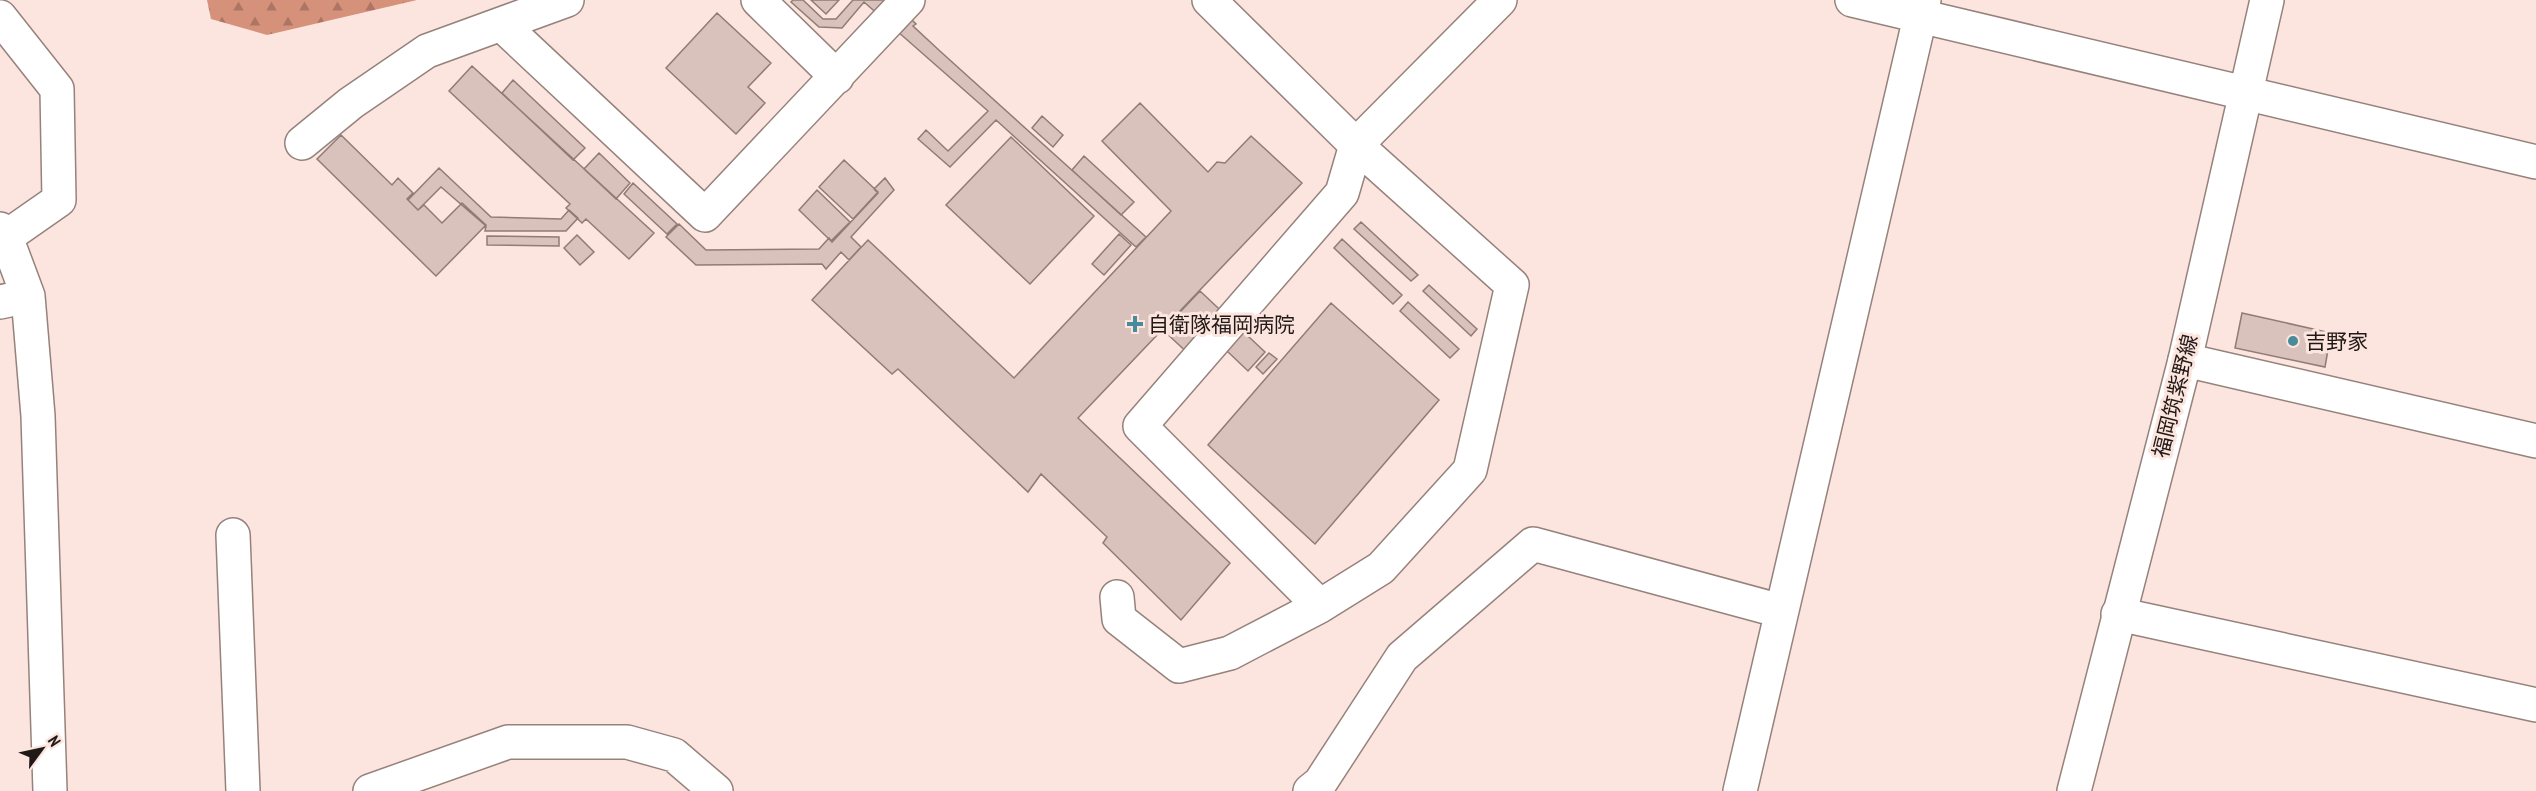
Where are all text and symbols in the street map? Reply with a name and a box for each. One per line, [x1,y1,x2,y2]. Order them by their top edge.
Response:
place label: 自衛隊福岡病院 [1148,311,1295,338]
marker: 自衛隊福岡病院 [1126,315,1144,333]
place label: 吉野家 [2305,328,2368,355]
street label: 福岡筑紫野線 [2147,332,2203,460]
marker: 吉野家 [2286,334,2300,348]
north arrow [12,719,72,779]
text: N [44,732,65,750]

